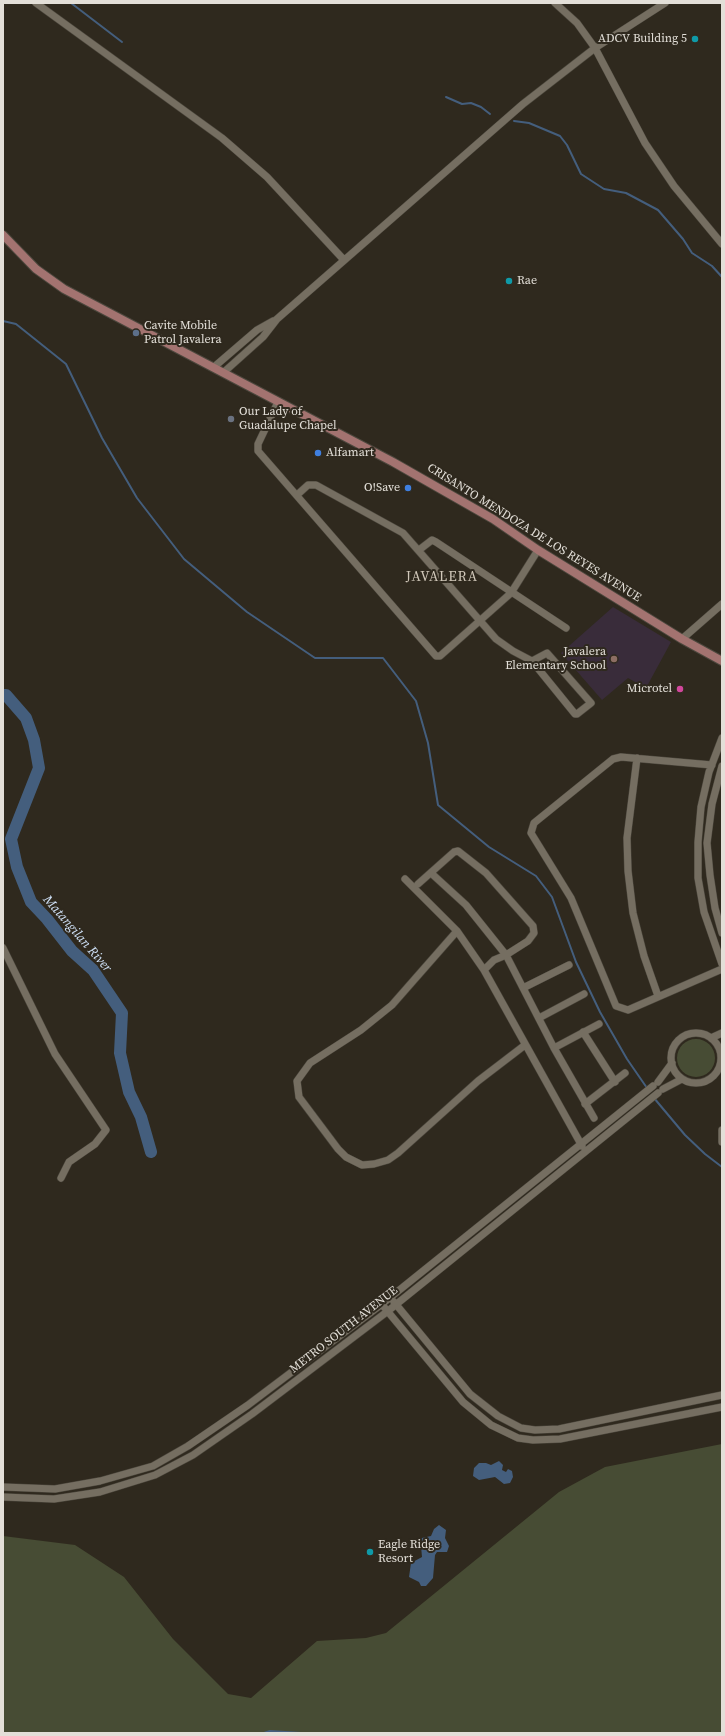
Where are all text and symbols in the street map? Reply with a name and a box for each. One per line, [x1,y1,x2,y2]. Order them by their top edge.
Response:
place label: ADCV Building 5 [598,32,687,46]
marker: ADCV Building 5 [690,34,700,44]
place label: Rae [517,274,537,288]
marker: Rae [504,276,514,286]
place label: Cavite Mobile Patrol Javalera [144,319,222,347]
marker: Cavite Mobile Patrol Javalera [131,328,141,338]
place label: Our Lady of Guadalupe Chapel [239,405,337,433]
marker: Our Lady of Guadalupe Chapel [226,414,236,424]
place label: Alfamart [326,446,374,460]
marker: Alfamart [313,448,323,458]
street label: CRISANTO MENDOZA DE LOS REYES AVENUE [424,461,644,605]
place label: O!Save [364,481,400,495]
marker: O!Save [403,483,413,493]
district label: JAVALERA [406,569,478,585]
place label: Javalera Elementary School [505,645,606,673]
marker: Javalera Elementary School [609,654,619,664]
place label: Microtel [627,682,672,696]
marker: Microtel [675,684,685,694]
water label: Matangilan River [39,892,115,976]
street label: METRO SOUTH AVENUE [287,1283,401,1377]
place label: Eagle Ridge Resort [378,1538,440,1566]
marker: Eagle Ridge Resort [365,1547,375,1557]

